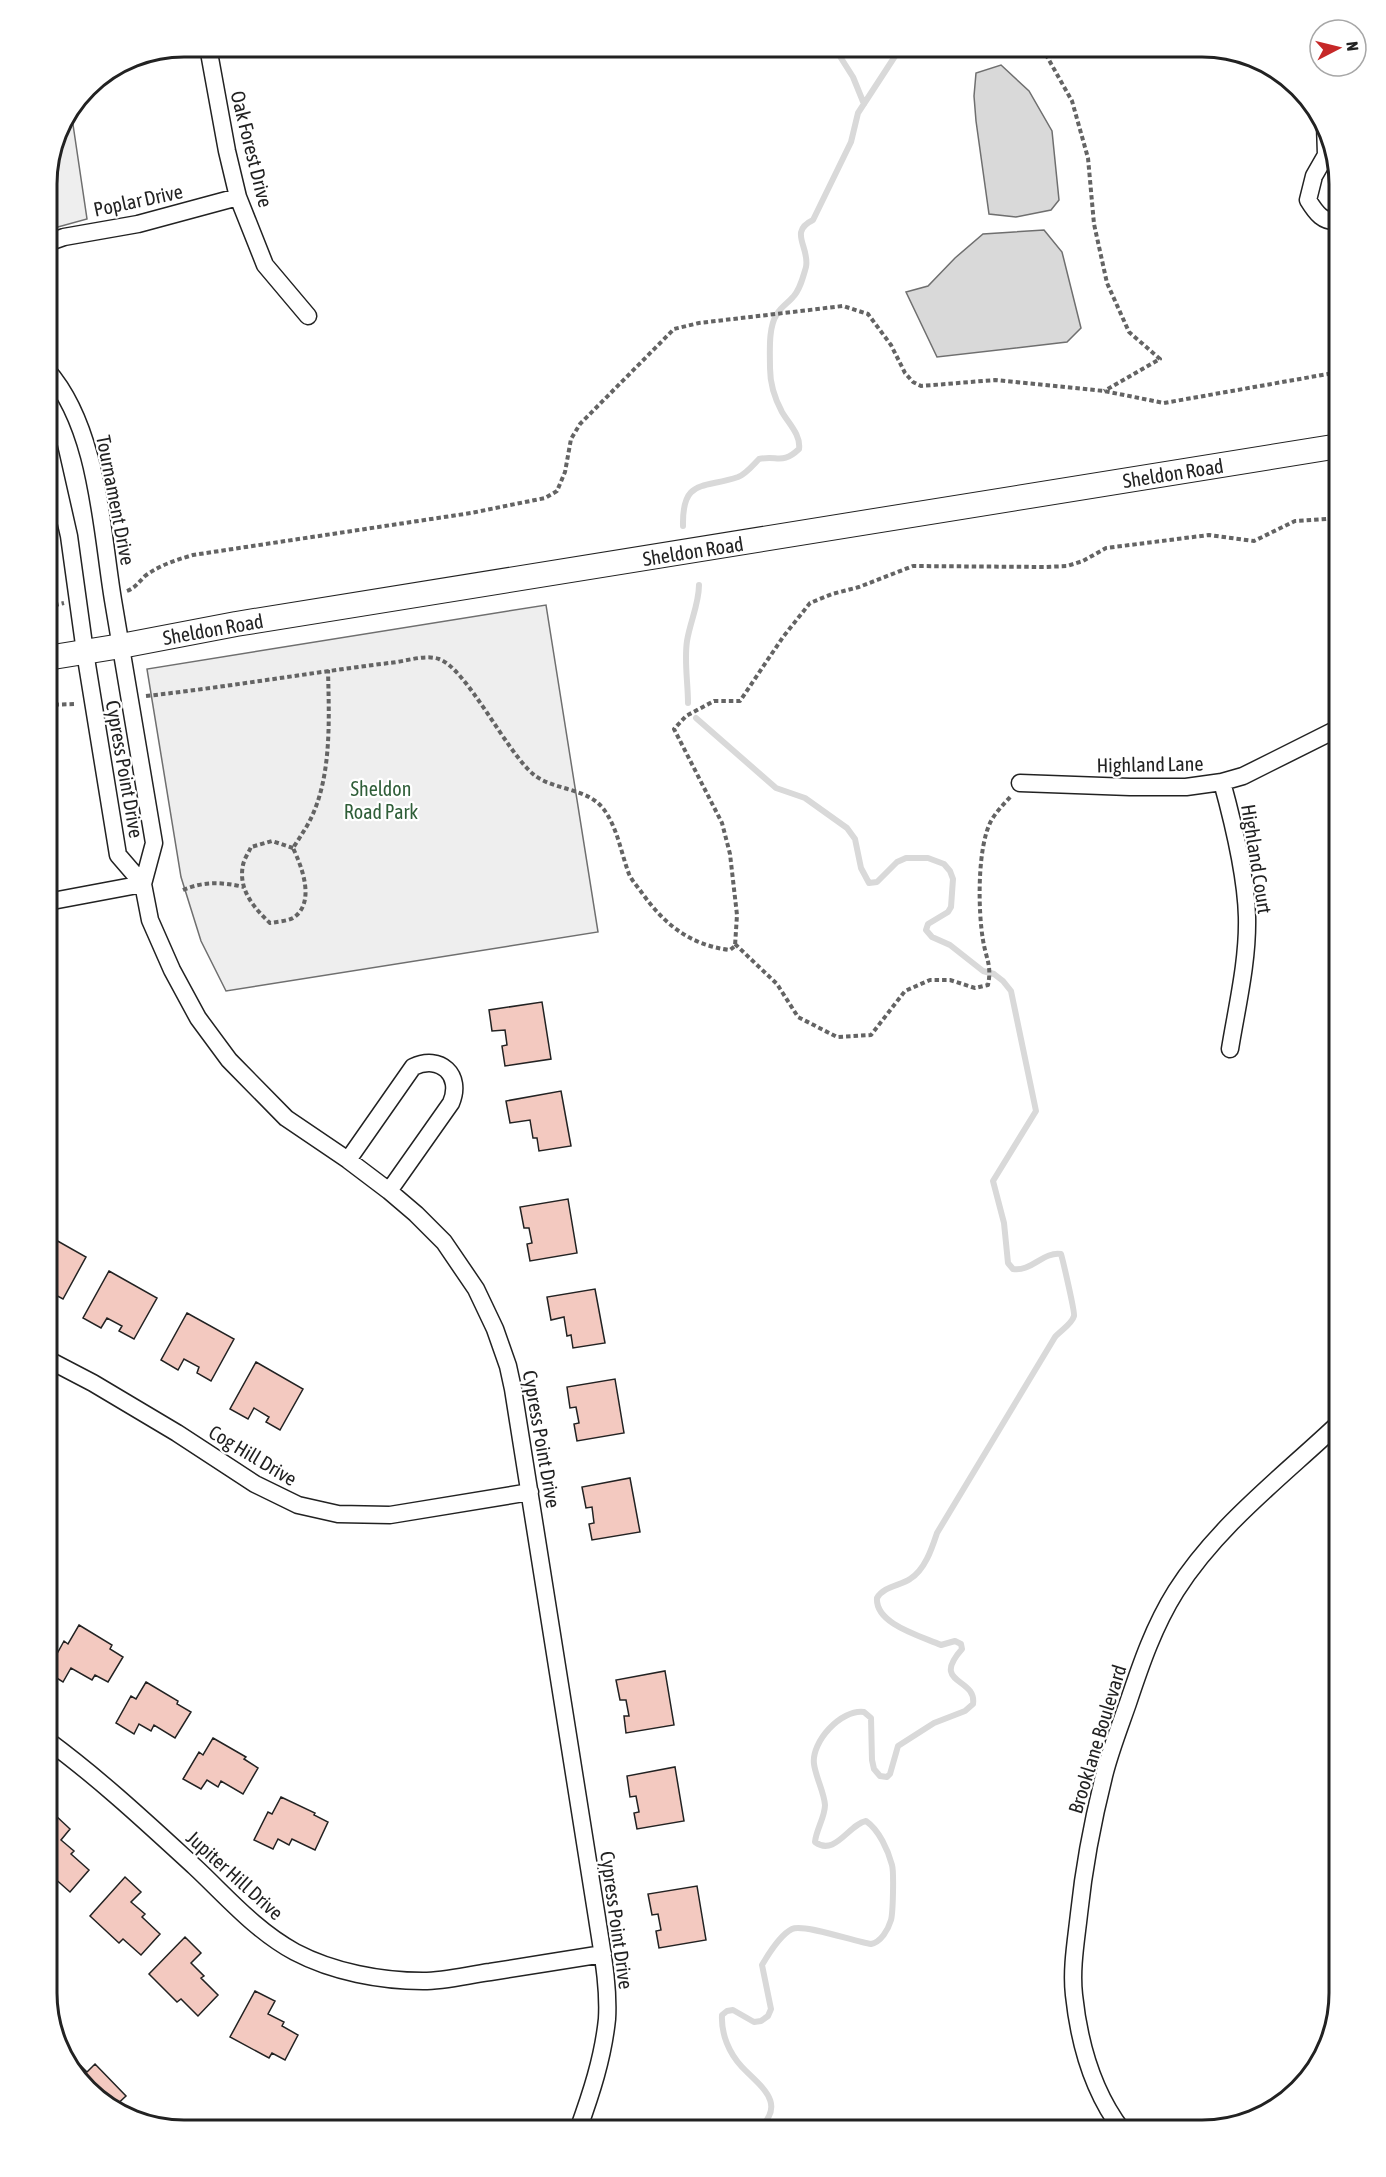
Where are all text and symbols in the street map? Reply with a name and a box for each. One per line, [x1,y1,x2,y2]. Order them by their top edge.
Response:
north arrow [1308,18,1368,78]
text: N [1343,40,1362,52]
street label: Oak Forest Drive [226,89,278,209]
street label: Poplar Drive [91,179,185,221]
street label: Tournament Drive [92,433,140,567]
street label: Sheldon Road [1121,454,1225,492]
street label: Sheldon Road [641,532,745,570]
street label: Sheldon Road [161,609,265,649]
street label: Cypress Point Drive [102,698,148,840]
street label: Highland Lane [1096,752,1204,776]
park label: Sheldon Road Park [344,777,418,823]
street label: Highland Court [1237,803,1277,916]
street label: Cypress Point Drive [519,1368,565,1510]
street label: Cog Hill Drive [205,1420,301,1490]
street label: Brooklane Boulevard [1063,1662,1131,1816]
street label: Jupiter Hill Drive [182,1826,288,1924]
street label: Cypress Point Drive [596,1849,638,1991]

